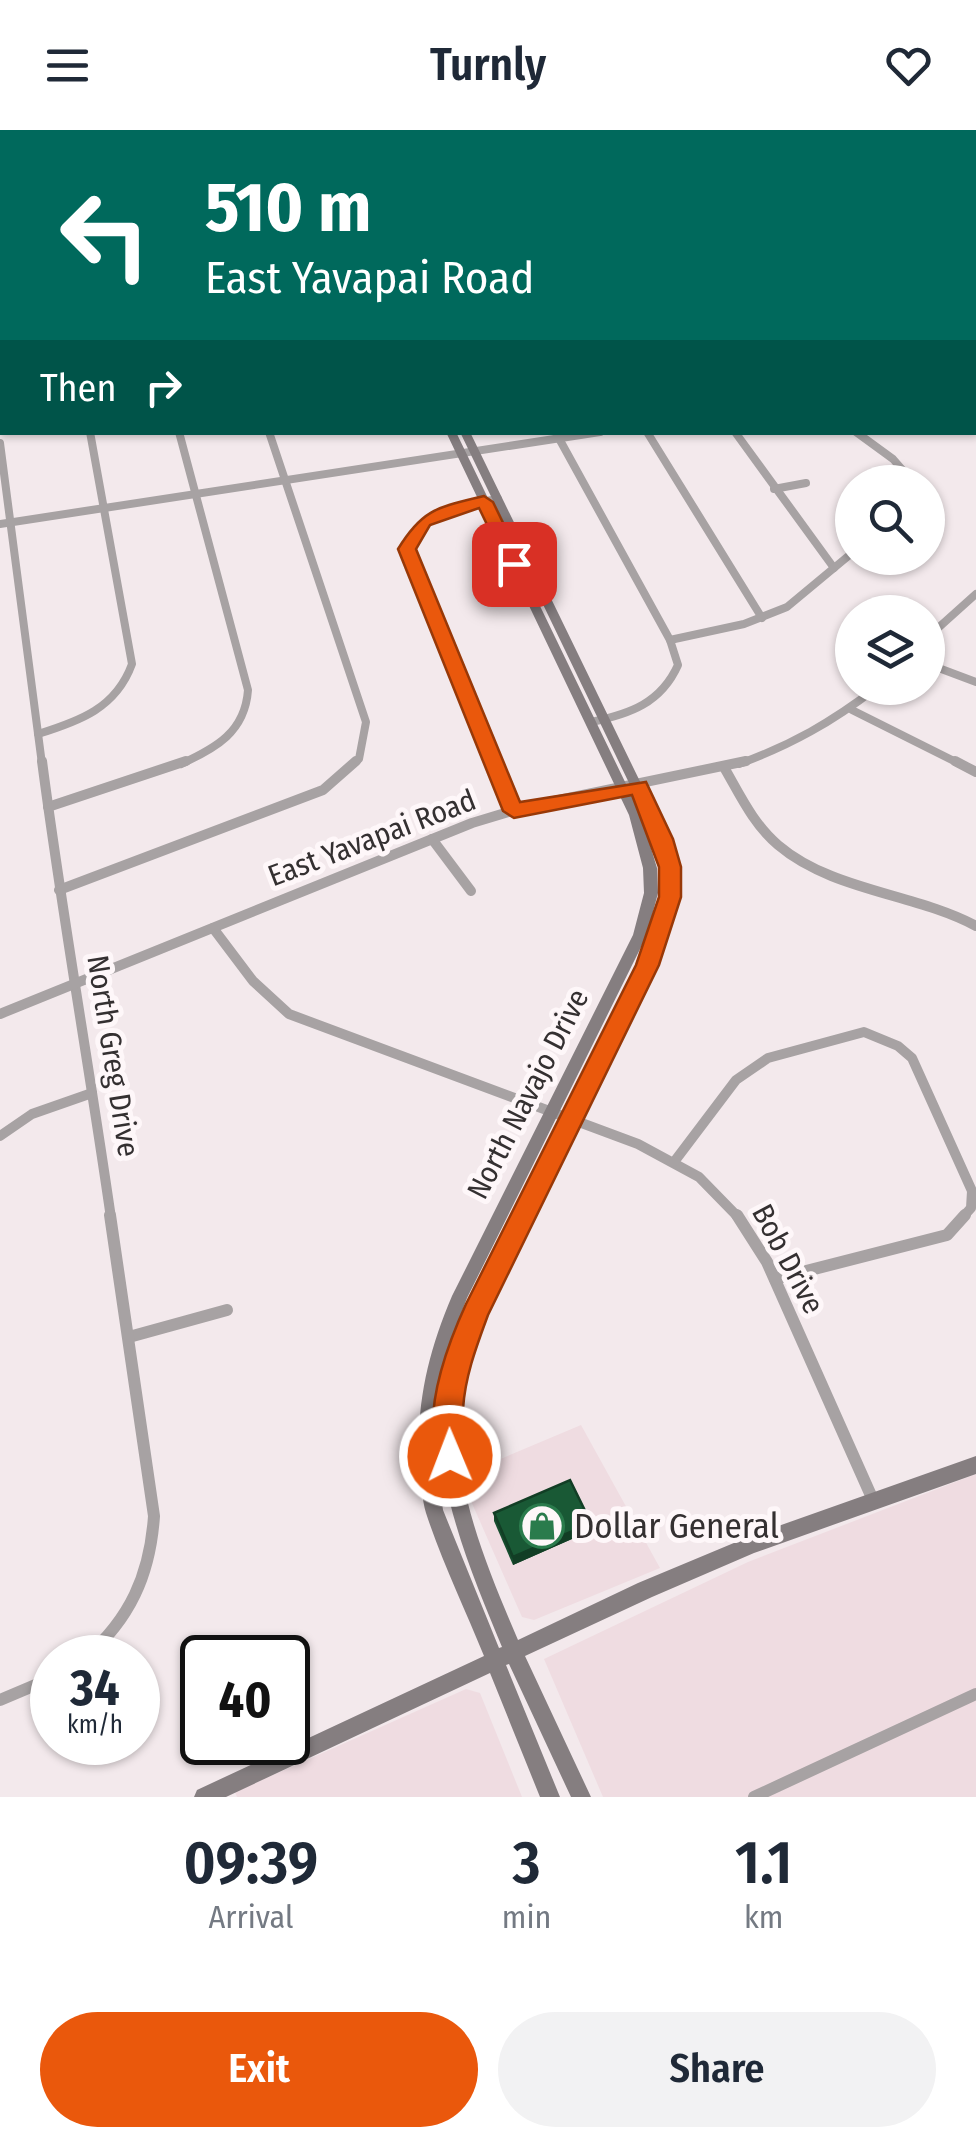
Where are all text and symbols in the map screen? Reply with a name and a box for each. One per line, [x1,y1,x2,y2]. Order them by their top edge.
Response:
icon: menu [40,38,95,93]
text: Turnly [430,38,546,92]
icon: heart [881,38,936,93]
text: 510 m [205,166,371,250]
icon: left [40,170,170,300]
text: East Yavapai Road [205,251,534,305]
icon: right [136,360,191,415]
text: Then [40,365,116,411]
map controls [835,465,945,705]
button: search [835,465,945,575]
pin [472,522,557,607]
icon: arrive [487,537,542,592]
button: layers [835,595,945,705]
street label: East Yavapai Road [263,782,481,894]
street label: North Greg Drive [79,953,147,1159]
street label: North Navajo Drive [460,983,596,1205]
street label: Bob Drive [744,1198,832,1320]
position arrow [398,1404,502,1508]
shop icon: Dollar General [519,1503,565,1549]
place label: Dollar General [574,1505,779,1547]
speed limit sign: 40 [180,1635,310,1765]
text: 34 [70,1658,120,1718]
text: km/h [67,1710,123,1740]
text: 09:39 [184,1827,318,1899]
text: 3 [513,1827,541,1899]
text: 1.1 [735,1827,792,1899]
text: Arrival [209,1898,293,1936]
text: min [502,1898,551,1936]
text: km [744,1898,783,1936]
button: Exit [40,2012,478,2127]
button: Share [498,2012,936,2127]

